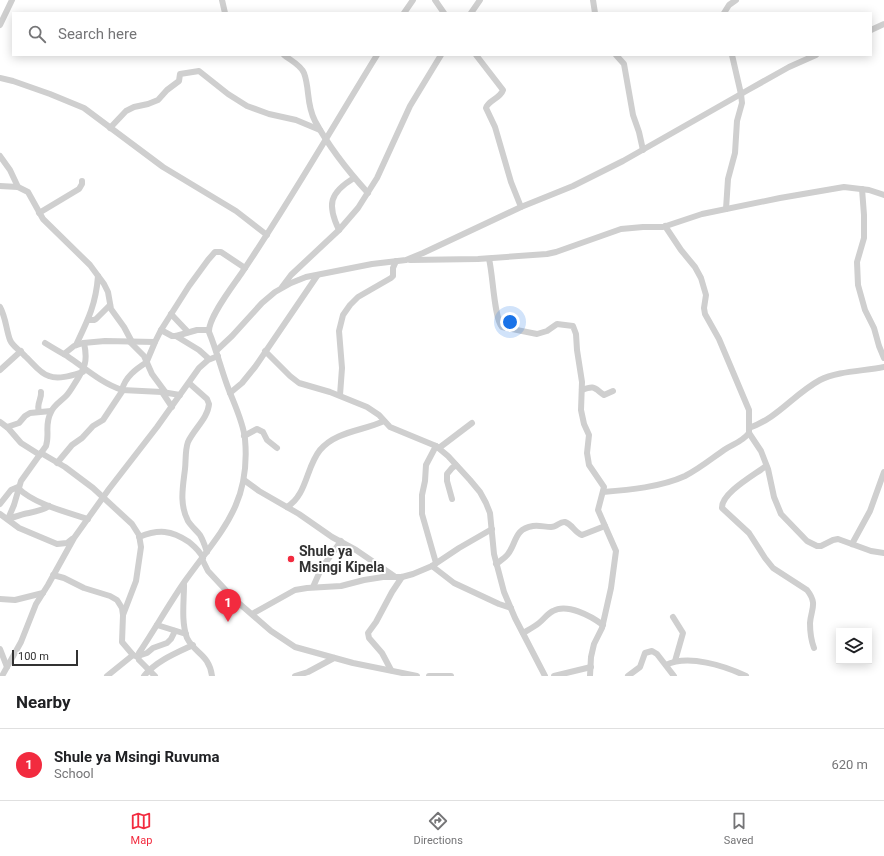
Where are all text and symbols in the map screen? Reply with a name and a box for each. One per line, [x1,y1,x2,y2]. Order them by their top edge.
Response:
search box [12,12,872,56]
icon: search [26,23,48,45]
text: Search here [58,25,137,43]
your location [500,312,520,332]
place label: Shule ya Msingi Kipela [299,543,385,575]
marker: Shule ya Msingi Kipela [286,554,296,564]
pin: 1 [215,589,241,622]
map controls [836,628,872,664]
button: layers [836,628,872,664]
scale bar [12,648,78,667]
text: 100 m [18,650,49,663]
text: Nearby [16,692,71,712]
text: Shule ya Msingi Ruvuma [54,748,220,766]
text: 1 [25,757,33,772]
text: 620 m [831,757,868,772]
text: School [54,766,94,781]
tab: Map [130,810,152,847]
tab: Directions [413,810,463,847]
tab: Saved [724,810,754,847]

